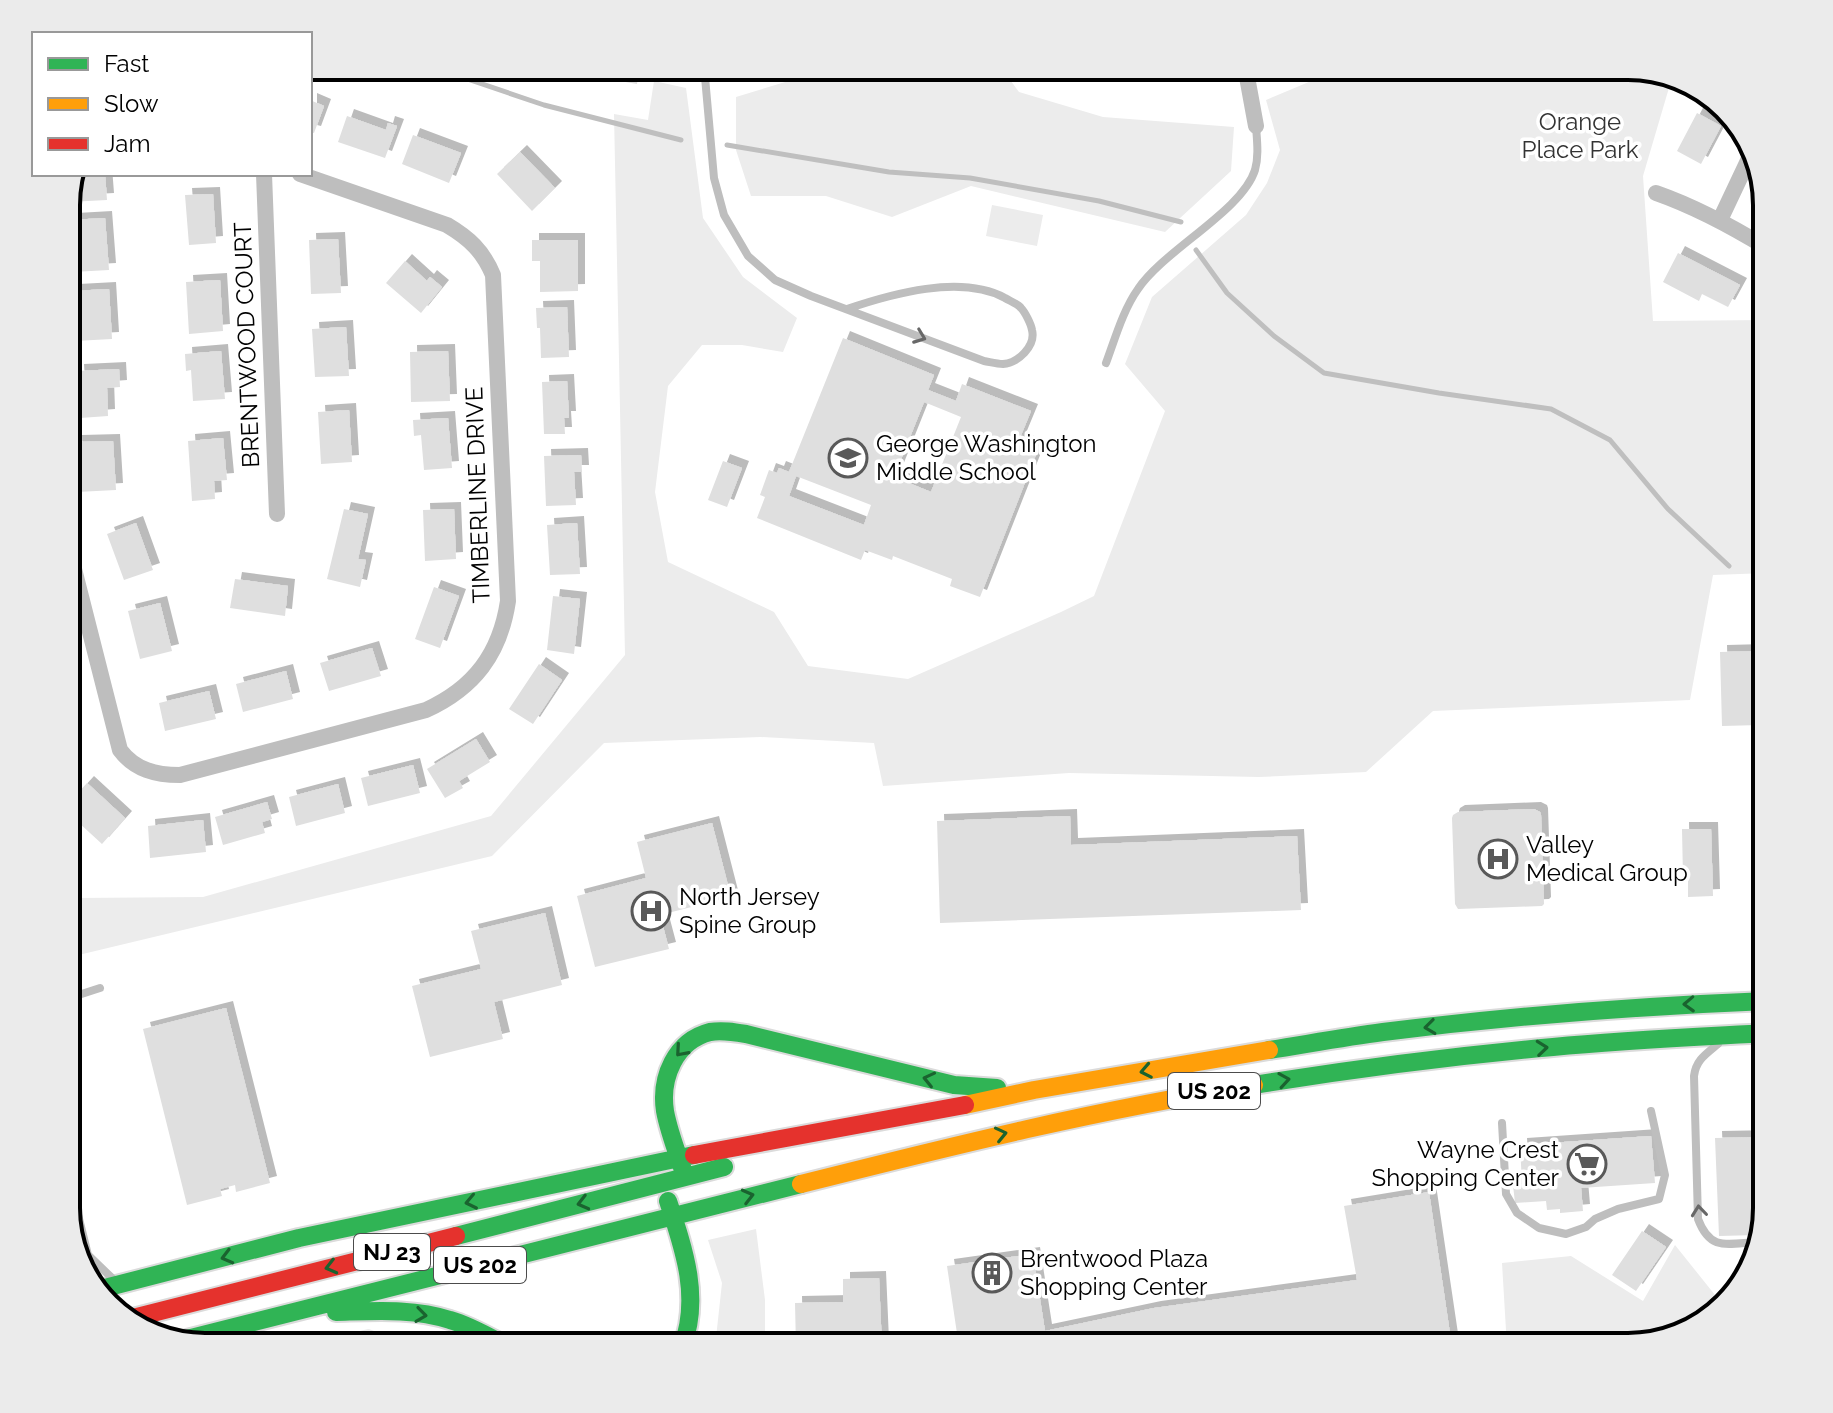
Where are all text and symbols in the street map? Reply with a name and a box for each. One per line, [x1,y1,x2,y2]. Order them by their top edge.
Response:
legend [32,32,312,176]
text: Fast [104,49,149,78]
text: Slow [104,89,159,118]
park label: Orange Place Park [1522,107,1639,164]
text: Jam [104,129,150,158]
street label: BRENTWOOD COURT [228,221,265,468]
one-way arrow [912,327,926,344]
street label: TIMBERLINE DRIVE [459,386,496,604]
place label: George Washington Middle School [876,429,1097,486]
school or university icon: George Washington Middle School [827,437,869,479]
place label: Valley Medical Group [1526,830,1688,887]
hospital icon: Valley Medical Group [1477,838,1519,880]
place label: North Jersey Spine Group [679,882,820,939]
hospital icon: North Jersey Spine Group [630,890,672,932]
one-way arrow [1682,995,1695,1012]
one-way arrow [1423,1018,1436,1035]
one-way arrow [1535,1040,1548,1057]
one-way arrow [676,1042,691,1057]
one-way arrow [1139,1061,1152,1078]
one-way arrow [922,1072,936,1089]
one-way arrow [1277,1072,1290,1089]
road number: US 202 [1168,1073,1260,1109]
one-way arrow [993,1126,1007,1143]
place label: Wayne Crest Shopping Center [1372,1135,1560,1192]
supermarket icon: Wayne Crest Shopping Center [1566,1143,1608,1185]
one-way arrow [741,1189,755,1206]
one-way arrow [465,1193,479,1210]
one-way arrow [576,1194,590,1211]
one-way arrow [1690,1204,1707,1217]
road number: NJ 23 [354,1234,430,1270]
place label: Brentwood Plaza Shopping Center [1020,1244,1208,1301]
road number: US 202 [434,1247,526,1283]
one-way arrow [220,1248,234,1264]
building icon: Brentwood Plaza Shopping Center [971,1252,1013,1294]
one-way arrow [324,1258,338,1275]
one-way arrow [415,1306,428,1323]

